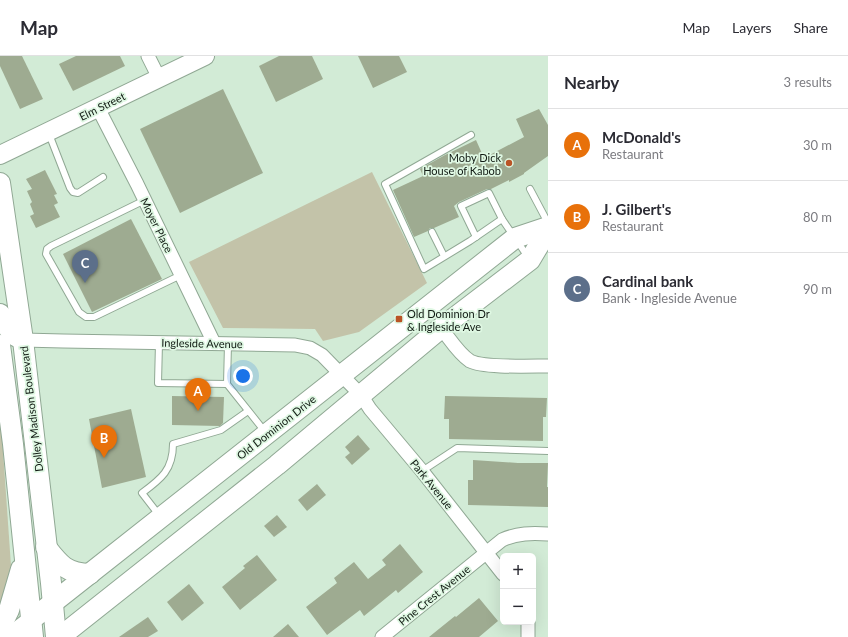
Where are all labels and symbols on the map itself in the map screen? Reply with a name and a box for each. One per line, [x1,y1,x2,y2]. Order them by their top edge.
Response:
street label: Elm Street [77,89,127,123]
place label: Moby Dick House of Kabob [423,151,501,177]
marker: Moby Dick House of Kabob [504,158,514,168]
street label: Moyer Place [138,195,176,255]
pin: C [72,250,98,283]
place label: Old Dominion Dr & Ingleside Ave [407,307,490,333]
marker: Old Dominion Dr & Ingleside Ave [394,314,404,324]
street label: Ingleside Avenue [161,336,243,350]
street label: Dolley Madison Boulevard [17,345,45,473]
your location [233,366,253,386]
pin: A [185,378,211,411]
street label: Old Dominion Drive [234,392,318,462]
pin: B [91,425,117,458]
street label: Park Avenue [408,456,456,512]
street label: Pine Crest Avenue [396,562,473,628]

